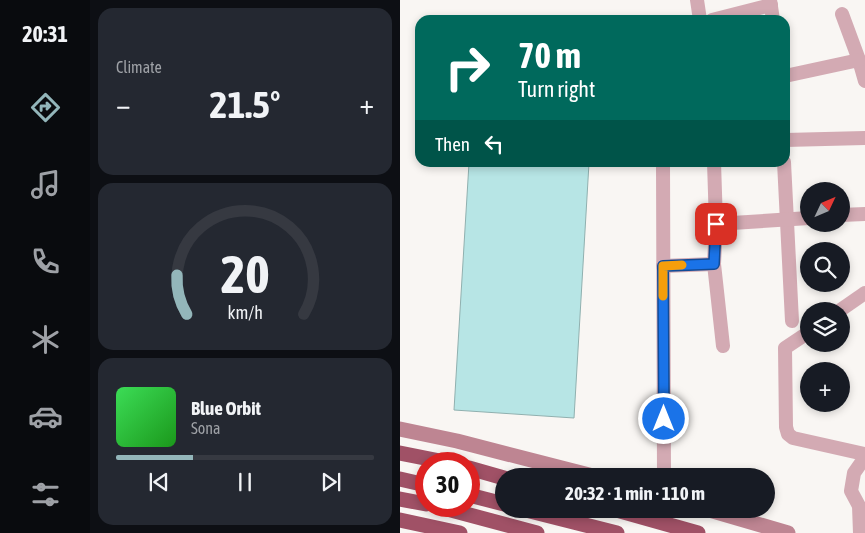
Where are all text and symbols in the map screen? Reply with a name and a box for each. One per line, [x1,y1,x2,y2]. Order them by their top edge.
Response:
text: 20:31 [22,21,68,47]
icon: right [435,35,500,100]
text: 70 m [518,35,581,75]
text: Climate [116,58,162,76]
text: Turn right [518,76,595,102]
text: 21.5° [210,83,280,126]
text: − [116,88,131,120]
text: + [359,88,374,120]
icon: directions [28,90,63,125]
icon: left [480,130,508,158]
text: Then [435,133,470,155]
icon: music [28,167,63,202]
north arrow [800,182,850,232]
map controls [800,182,850,412]
pin [695,203,737,245]
icon: arrive [702,210,730,238]
button: search [800,242,850,292]
icon: phone [28,244,63,279]
text: 20 [221,244,269,304]
text: km/h [227,302,263,323]
button: layers [800,302,850,352]
icon: climate [28,322,63,357]
button: + [800,362,850,412]
position arrow [637,392,689,444]
text: Blue Orbit [191,397,261,419]
icon: car [28,399,63,434]
text: Sona [191,419,220,437]
speed limit sign: 30 [415,452,480,517]
icon: previous [145,468,173,496]
icon: pause [231,468,259,496]
icon: next [317,468,345,496]
icon: filters [28,477,63,512]
text: 20:32 · 1 min · 110 m [565,482,705,504]

